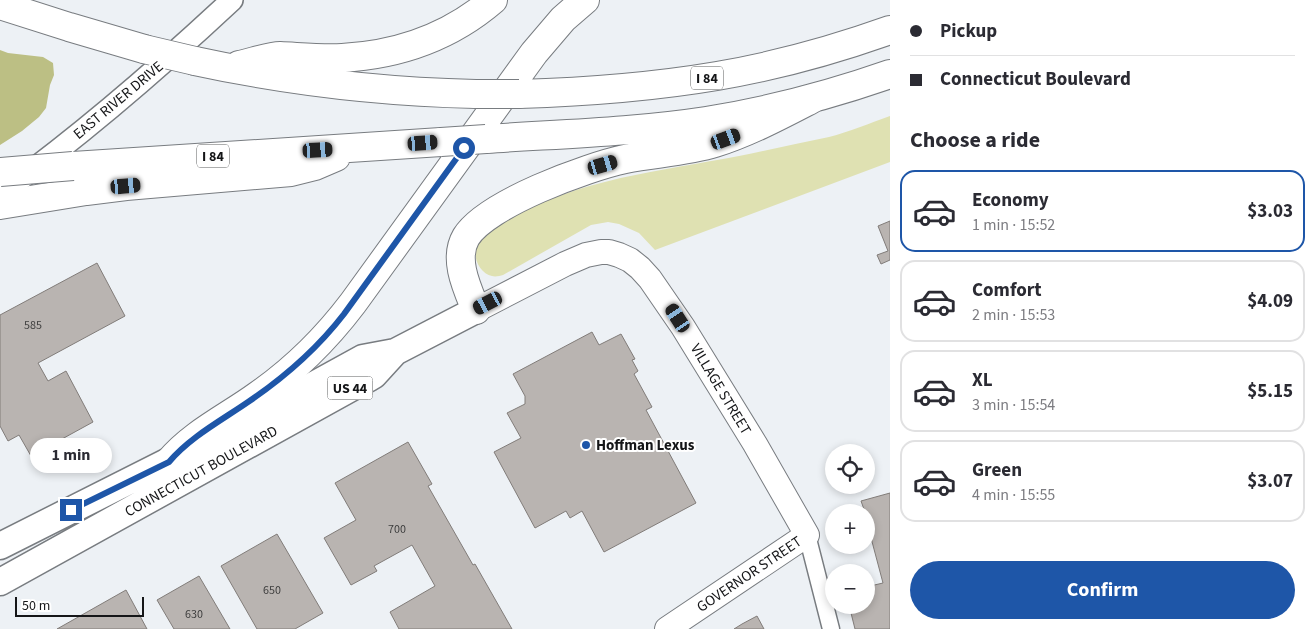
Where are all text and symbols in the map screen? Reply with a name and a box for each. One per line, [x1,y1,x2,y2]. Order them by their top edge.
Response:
text: Pickup [940,18,997,45]
street label: EAST RIVER DRIVE [69,56,168,144]
road number: I 84 [691,66,723,90]
text: Connecticut Boulevard [940,66,1131,93]
text: Choose a ride [910,124,1040,156]
car [709,127,742,151]
car [407,134,438,152]
route start [453,137,475,159]
car [302,142,333,158]
road number: I 84 [197,144,229,168]
car [586,154,619,176]
car [110,177,141,195]
text: Economy [972,187,1049,214]
icon: car [912,189,957,234]
text: $3.03 [1247,198,1293,225]
text: 1 min · 15:52 [972,214,1055,236]
text: Comfort [972,277,1042,304]
icon: car [912,279,957,324]
text: $4.09 [1247,288,1293,315]
car [471,290,504,316]
car [663,301,692,335]
text: 2 min · 15:53 [972,304,1055,326]
house number: 585 [24,317,42,334]
street label: VILLAGE STREET [685,340,756,439]
text: XL [972,367,993,394]
icon: car [912,369,957,414]
road number: US 44 [328,376,372,399]
text: $5.15 [1247,378,1293,405]
text: 3 min · 15:54 [972,394,1055,416]
street label: CONNECTICUT BOULEVARD [121,421,281,522]
place label: Hoffman Lexus [596,435,695,456]
callout: 1 min [30,438,112,472]
marker: Hoffman Lexus [580,439,592,451]
text: 1 min [52,444,90,466]
map controls [825,444,875,614]
button: locate [825,444,875,494]
text: Green [972,457,1022,484]
icon: car [912,459,957,504]
text: $3.07 [1247,468,1293,495]
text: 4 min · 15:55 [972,484,1055,506]
route end [60,499,82,521]
button: + [825,504,875,554]
house number: 700 [388,521,406,538]
street label: GOVERNOR STREET [693,531,806,617]
button: Confirm [910,561,1295,619]
button: − [825,564,875,614]
house number: 650 [263,582,281,599]
scale bar [15,594,144,617]
text: 50 m [22,596,50,616]
house number: 630 [185,606,203,623]

